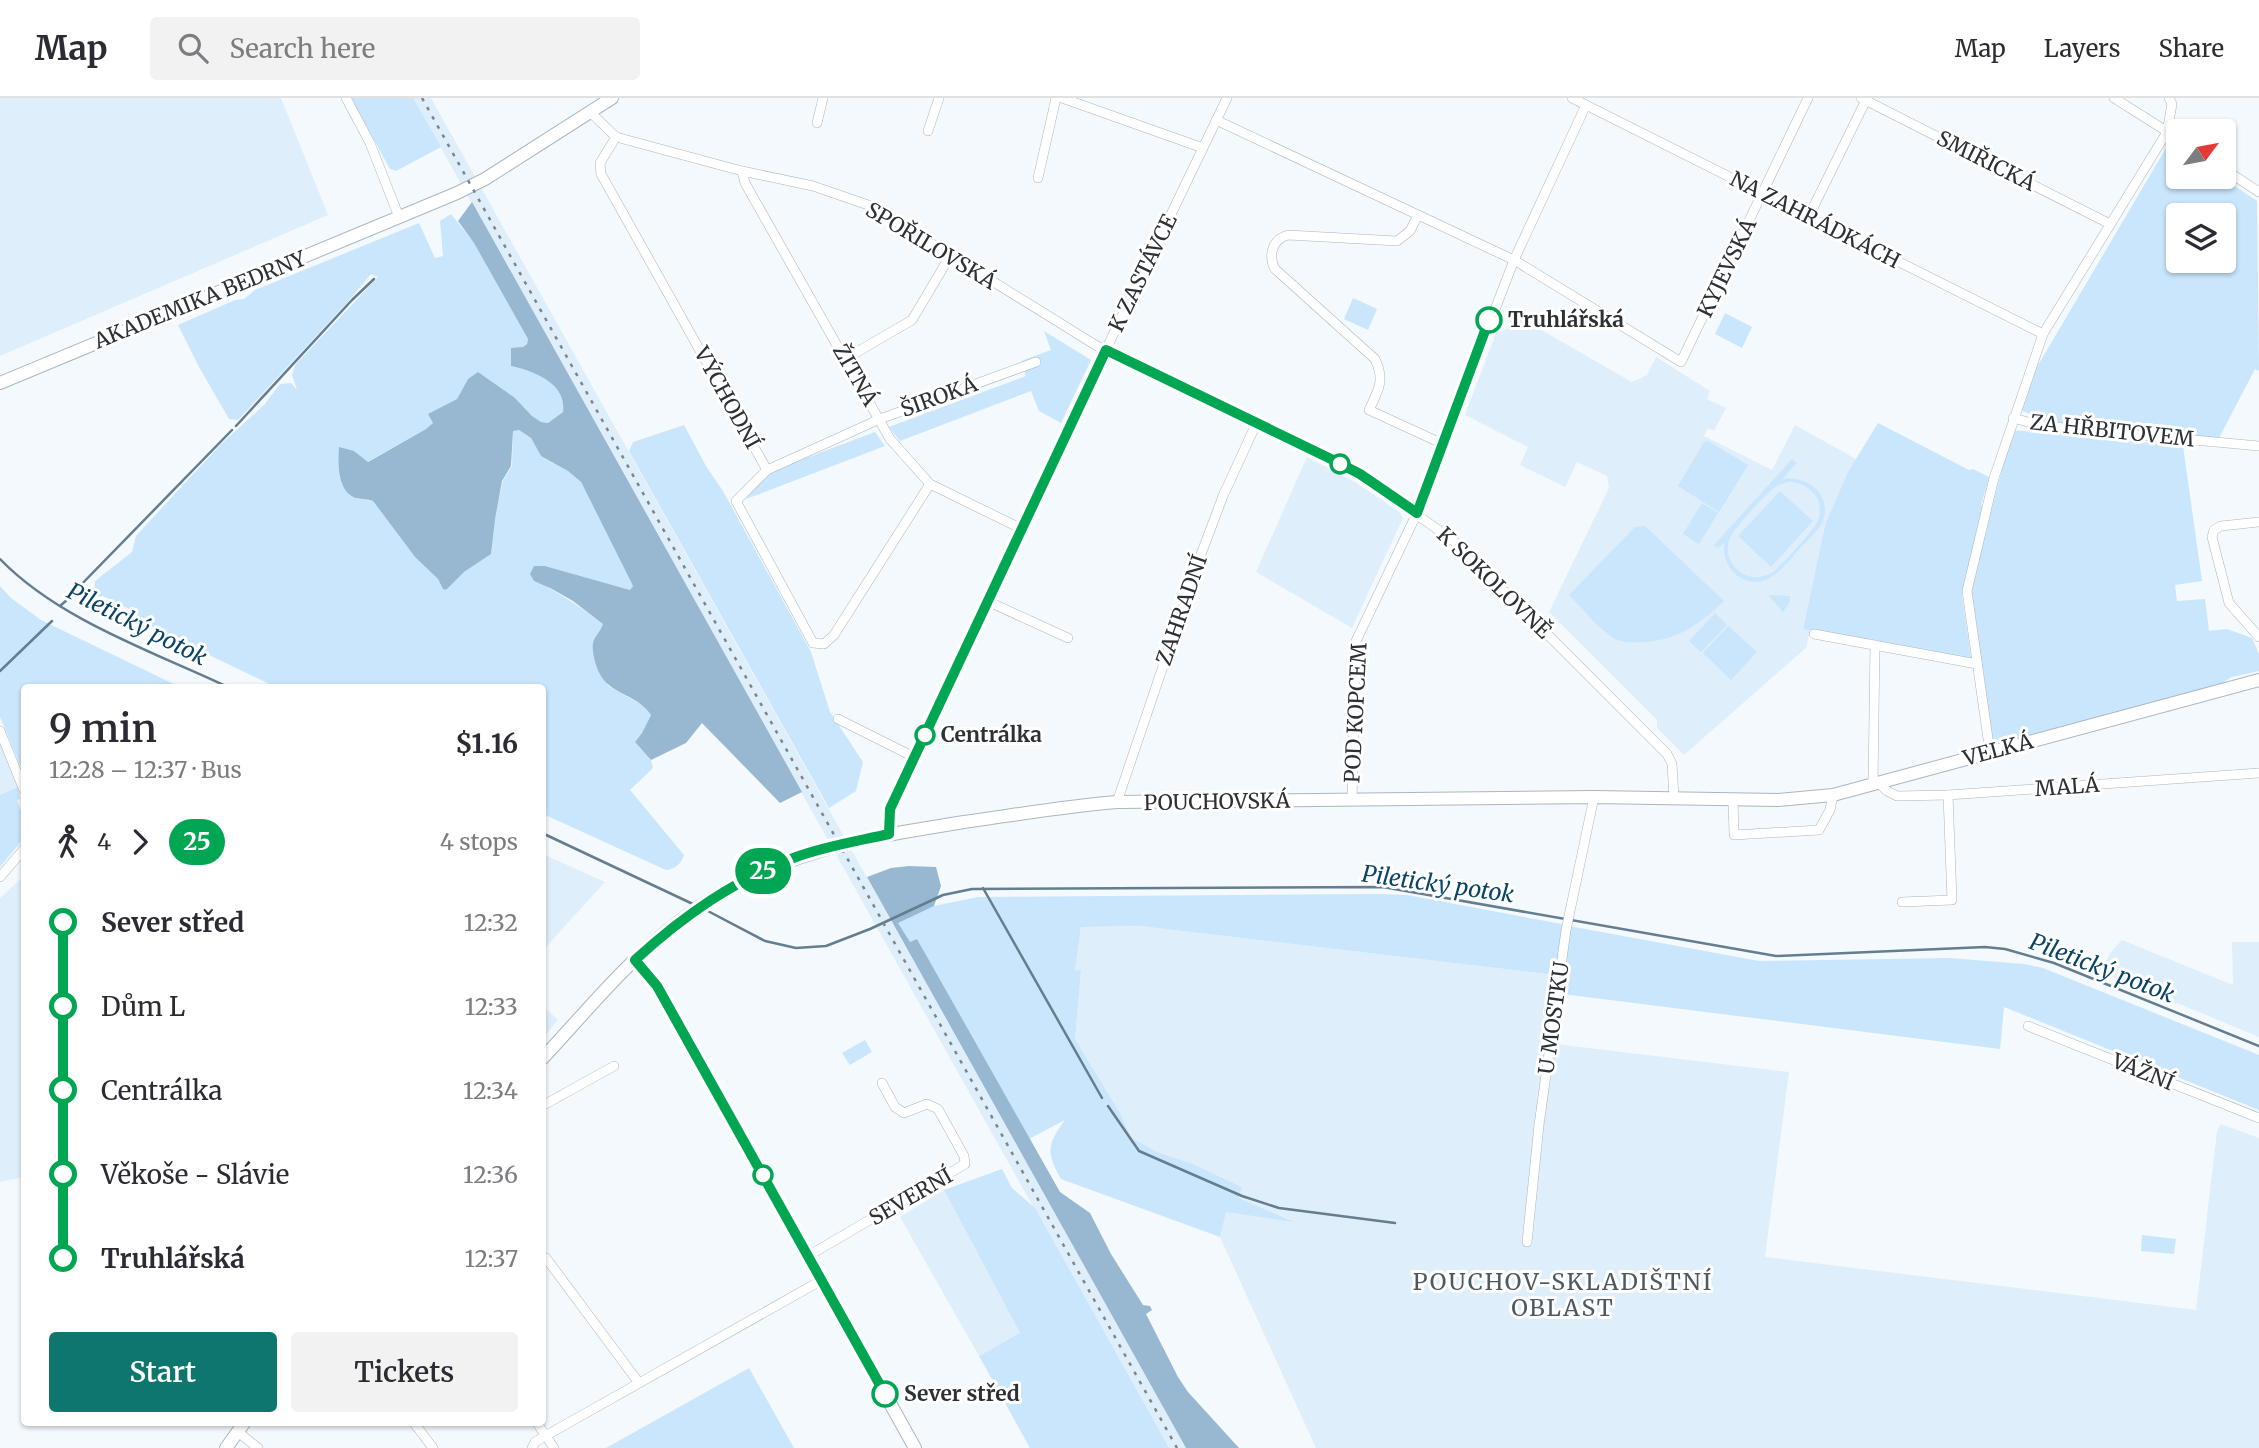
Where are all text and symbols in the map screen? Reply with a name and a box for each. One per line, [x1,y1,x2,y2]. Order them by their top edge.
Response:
search box [150,17,640,80]
text: Map [35,28,108,69]
icon: search [174,29,212,67]
text: Search here [230,32,375,65]
text: Map [1955,33,2006,64]
text: Layers [2044,33,2120,64]
text: Share [2158,33,2224,64]
north arrow [2166,119,2236,189]
map controls [2166,119,2236,273]
street label: SMIŘICKÁ [1932,123,2041,197]
street label: NA ZAHRÁDKÁCH [1726,164,1905,274]
street label: SPOŘILOVSKÁ [861,195,1002,295]
button: layers [2166,203,2236,273]
street label: K ZASTÁVCE [1102,208,1183,336]
street label: KYJEVSKÁ [1690,213,1762,322]
street label: AKADEMIKA BEDRNY [89,244,310,355]
place label: Truhlářská [1508,306,1624,333]
marker: Truhlářská [1476,307,1502,333]
street label: ŽITNÁ [827,339,885,411]
street label: VÝCHODNÍ [688,341,768,454]
street label: ŠIROKÁ [896,369,981,423]
street label: ZA HŘBITOVEM [2029,408,2196,453]
unlabelled marker [1330,454,1350,474]
street label: K SOKOLOVNĚ [1431,521,1558,645]
street label: ZAHRADNÍ [1149,551,1213,669]
water label: Piletický potok [62,576,212,671]
street label: POD KOPCEM [1338,642,1373,784]
text: 9 min [49,705,157,752]
place label: Centrálka [941,721,1042,748]
marker: Centrálka [915,725,935,745]
street label: VELKÁ [1959,726,2036,772]
text: $1.16 [455,727,518,760]
text: 12:28 – 12:37 · Bus [49,755,242,784]
street label: MALÁ [2034,770,2100,802]
street label: POUCHOVSKÁ [1143,786,1291,816]
icon: walk [49,823,87,861]
icon: forward [121,823,159,861]
text: 25 [183,826,211,857]
text: 4 [97,827,111,856]
text: 4 stops [440,827,518,856]
line badge: 25 [732,848,794,894]
text: 25 [749,855,777,886]
water label: Piletický potok [1360,858,1516,909]
text: Sever střed [101,906,244,939]
text: 12:32 [464,908,518,937]
water label: Piletický potok [2026,927,2179,1009]
street label: U MOSTKU [1532,959,1575,1076]
text: Dům L [101,990,185,1023]
text: 12:33 [465,992,518,1021]
street label: VÁŽNÍ [2107,1046,2179,1096]
text: Centrálka [101,1074,222,1107]
text: 12:34 [463,1076,518,1105]
text: Věkoše - Slávie [101,1158,289,1191]
text: 12:36 [463,1160,518,1189]
street label: SEVERNÍ [864,1161,958,1231]
unlabelled marker [753,1165,773,1185]
text: Truhlářská [101,1242,245,1275]
text: 12:37 [464,1244,518,1273]
district label: POUCHOV-SKLADIŠTNÍ OBLAST [1413,1267,1713,1322]
button: Start [49,1332,277,1412]
button: Tickets [291,1332,518,1412]
place label: Sever střed [904,1380,1020,1407]
marker: Sever střed [872,1381,898,1407]

